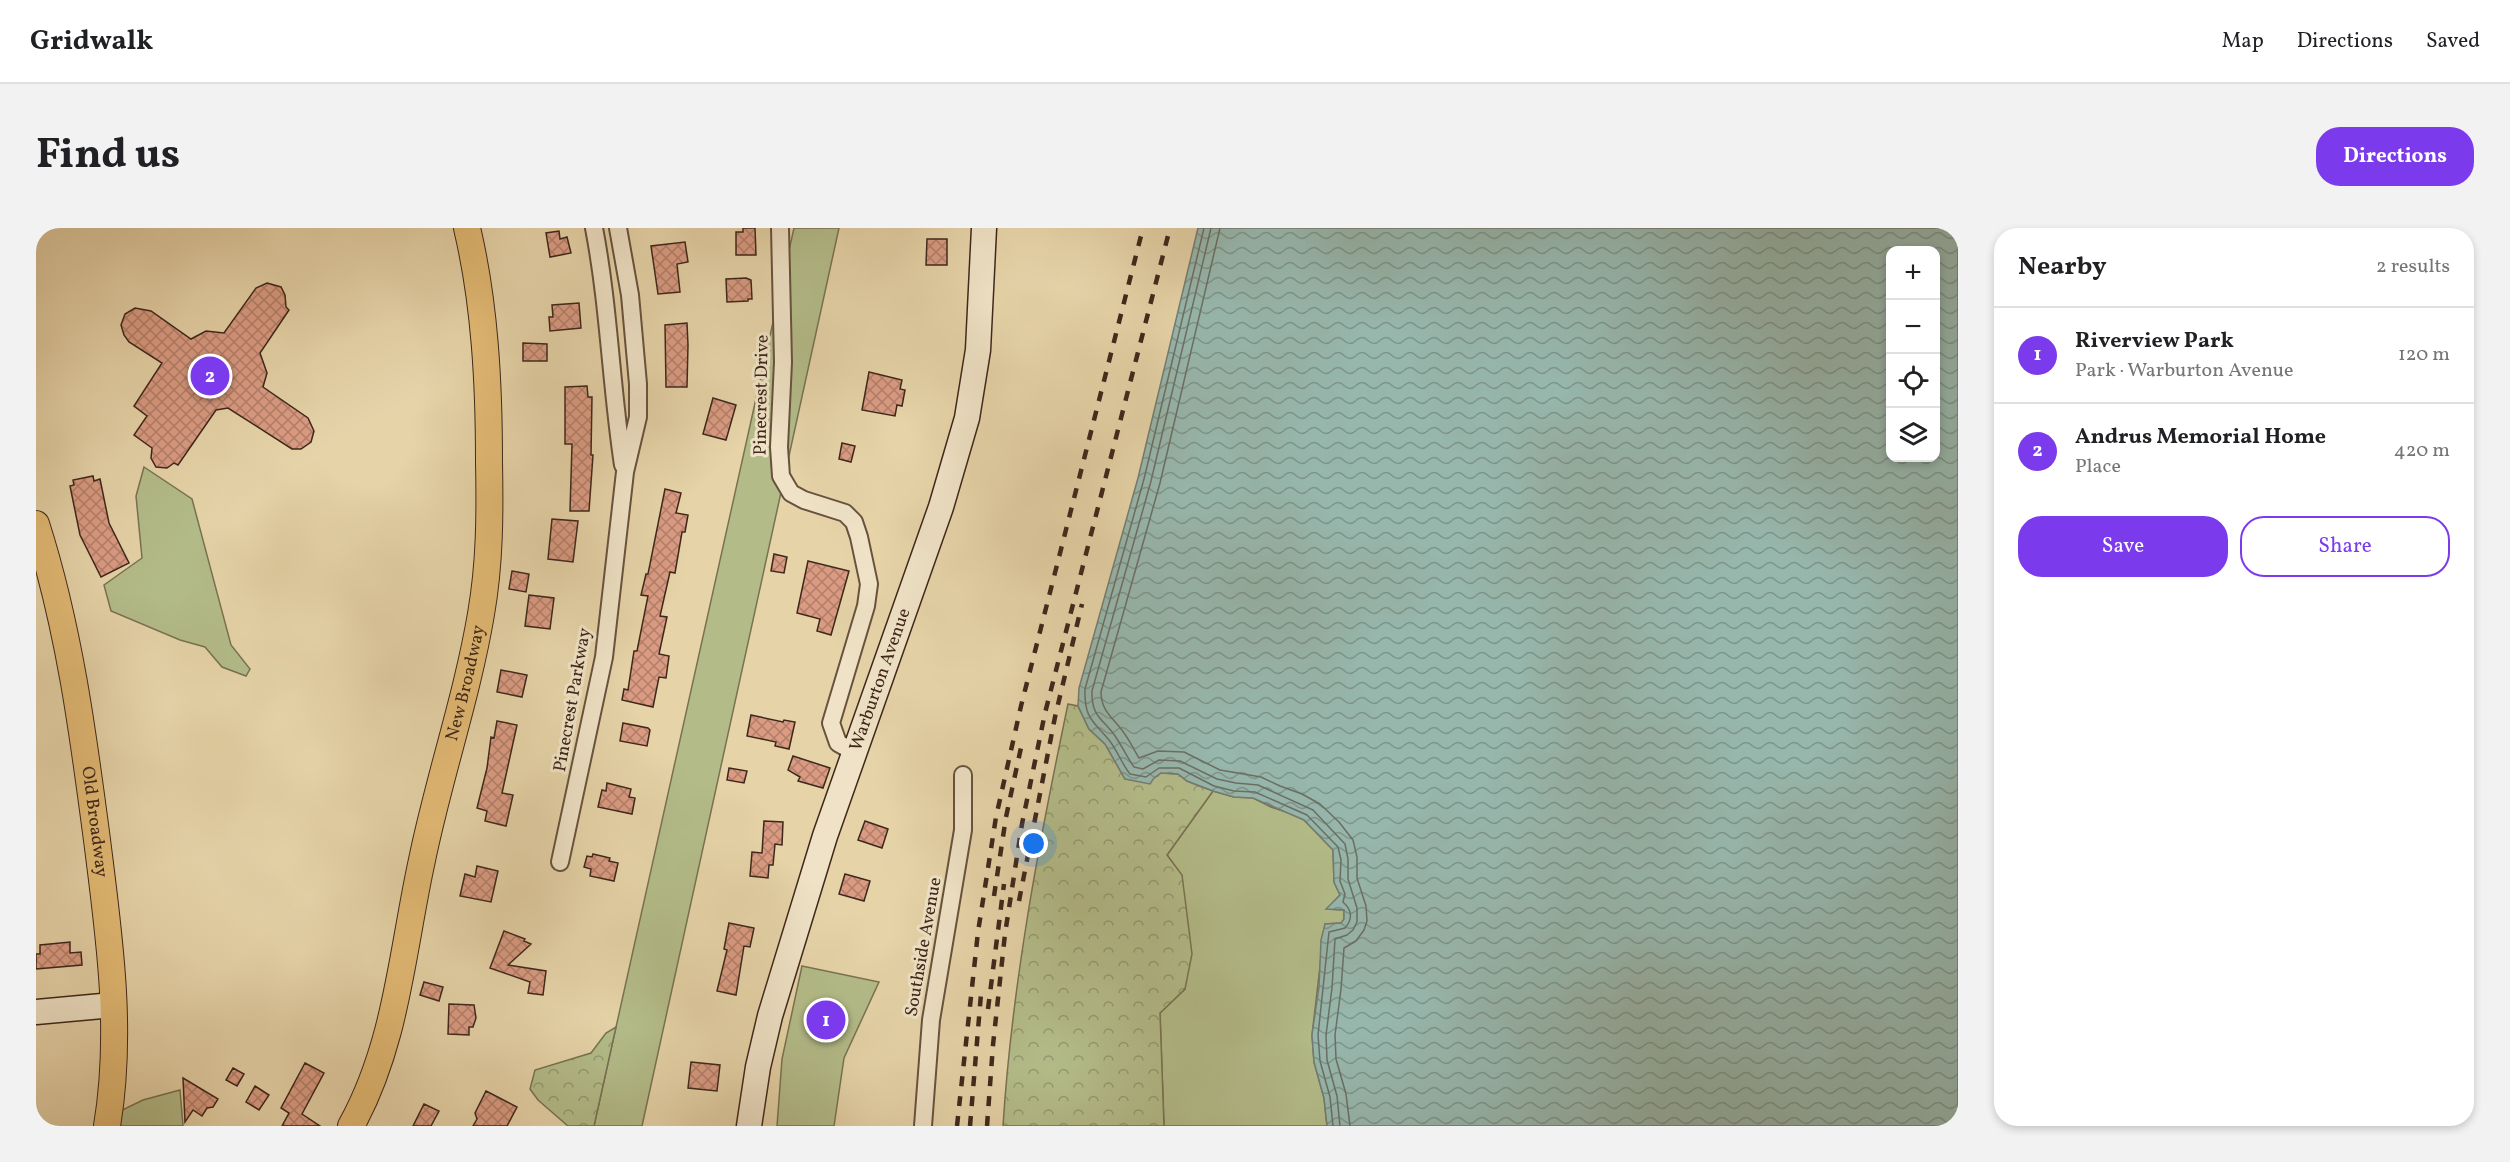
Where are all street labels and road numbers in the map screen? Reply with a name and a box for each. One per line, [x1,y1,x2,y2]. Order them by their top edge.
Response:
street label: Pinecrest Drive [748,334,776,456]
street label: Warburton Avenue [843,605,917,755]
street label: New Broadway [440,623,491,744]
street label: Pinecrest Parkway [548,626,598,774]
street label: Old Broadway [75,765,114,879]
street label: Southside Avenue [899,875,949,1019]

